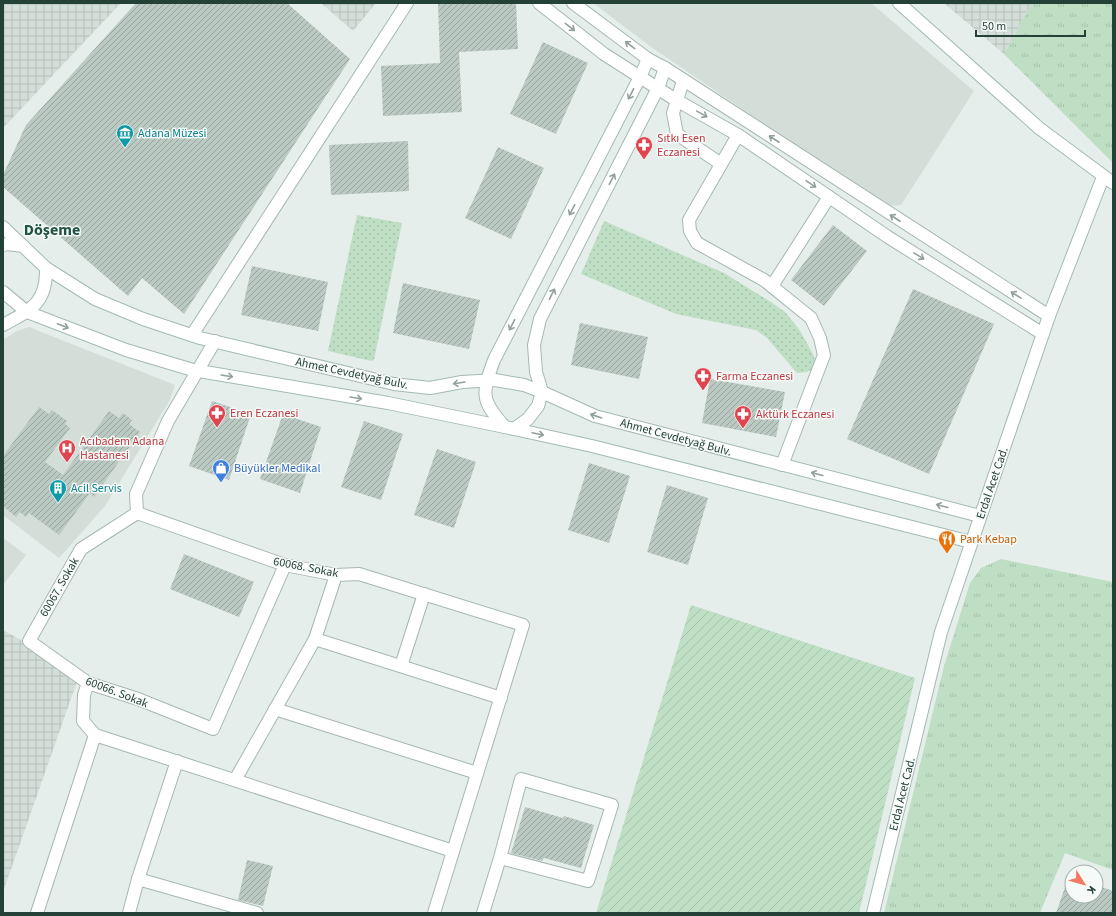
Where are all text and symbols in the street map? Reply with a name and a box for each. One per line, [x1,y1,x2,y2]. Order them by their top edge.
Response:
scale bar [976,12,1085,38]
text: 50 m [982,18,1006,35]
one-way arrow [565,23,576,31]
one-way arrow [624,41,635,50]
one-way arrow [627,88,635,100]
one-way arrow [696,111,708,119]
museum icon: Adana Müzesi [115,123,135,148]
place label: Adana Müzesi [138,125,206,142]
place label: Sıtkı Esen Eczanesi [657,130,706,161]
pharmacy icon: Sıtkı Esen Eczanesi [634,135,654,160]
one-way arrow [769,135,780,143]
one-way arrow [608,173,616,185]
one-way arrow [805,180,816,188]
one-way arrow [567,203,575,215]
one-way arrow [889,213,901,221]
district label: Döşeme [24,219,80,241]
one-way arrow [913,253,925,261]
one-way arrow [549,289,556,301]
one-way arrow [1011,291,1022,299]
one-way arrow [508,319,515,331]
one-way arrow [57,322,69,330]
street label: Ahmet Cevdetyağ Bulv. [294,353,410,394]
pharmacy icon: Farma Eczanesi [693,366,713,391]
place label: Farma Eczanesi [716,368,793,385]
one-way arrow [221,373,234,381]
one-way arrow [453,379,466,387]
one-way arrow [349,394,362,402]
pharmacy icon: Eren Eczanesi [207,403,227,428]
pharmacy icon: Aktürk Eczanesi [733,404,753,429]
place label: Eren Eczanesi [230,405,298,422]
place label: Aktürk Eczanesi [756,406,834,423]
one-way arrow [590,412,603,419]
street label: Ahmet Cevdetyağ Bulv. [618,414,734,461]
one-way arrow [531,431,544,439]
place label: Acıbadem Adana Hastanesi [80,433,164,464]
hospital icon: Acıbadem Adana Hastanesi [57,438,77,463]
street label: Erdal Acet Cad. [972,445,1013,521]
shop icon: Büyükler Medikal [211,458,231,483]
place label: Büyükler Medikal [234,460,320,477]
one-way arrow [810,469,823,477]
building icon: Acil Servis [48,478,68,503]
place label: Acil Servis [71,480,122,497]
one-way arrow [936,502,949,510]
restaurant icon: Park Kebap [937,529,957,554]
place label: Park Kebap [960,531,1017,548]
street label: 60068. Sokak [272,553,340,582]
street label: 60067. Sokak [36,554,83,620]
street label: 60066. Sokak [83,673,151,712]
street label: Erdal Acet Cad. [885,756,920,833]
north arrow [1064,864,1104,904]
text: K [1083,883,1100,897]

